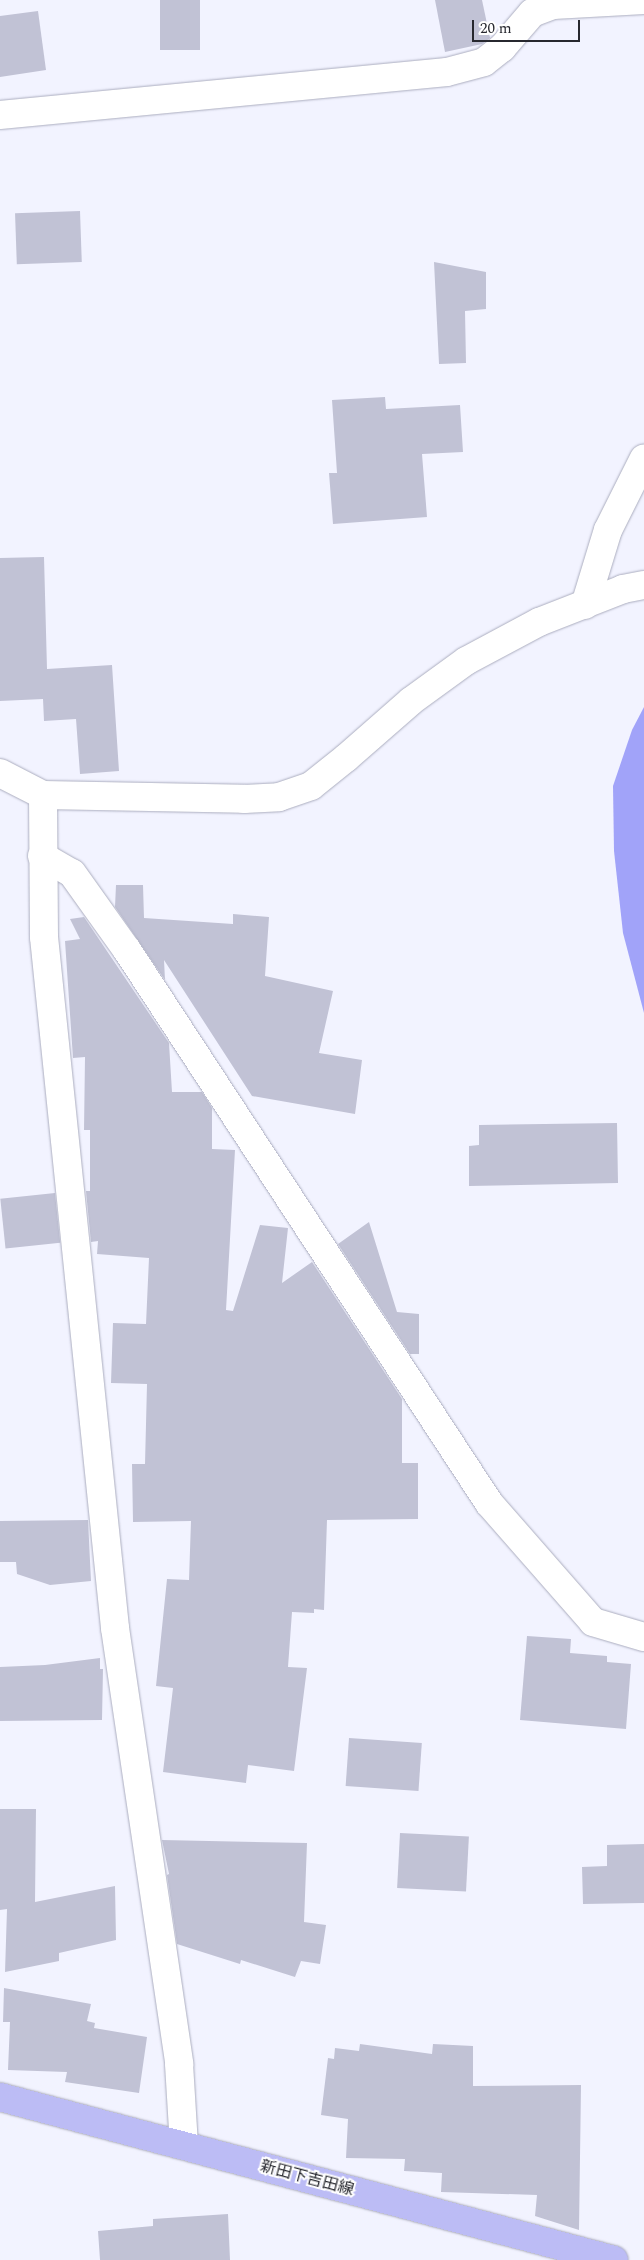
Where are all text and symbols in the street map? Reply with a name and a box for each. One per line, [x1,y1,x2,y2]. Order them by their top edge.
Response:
scale bar [474,10,582,42]
text: 20 m [480,17,512,40]
street label: 新田下吉田線 [258,2156,356,2200]

